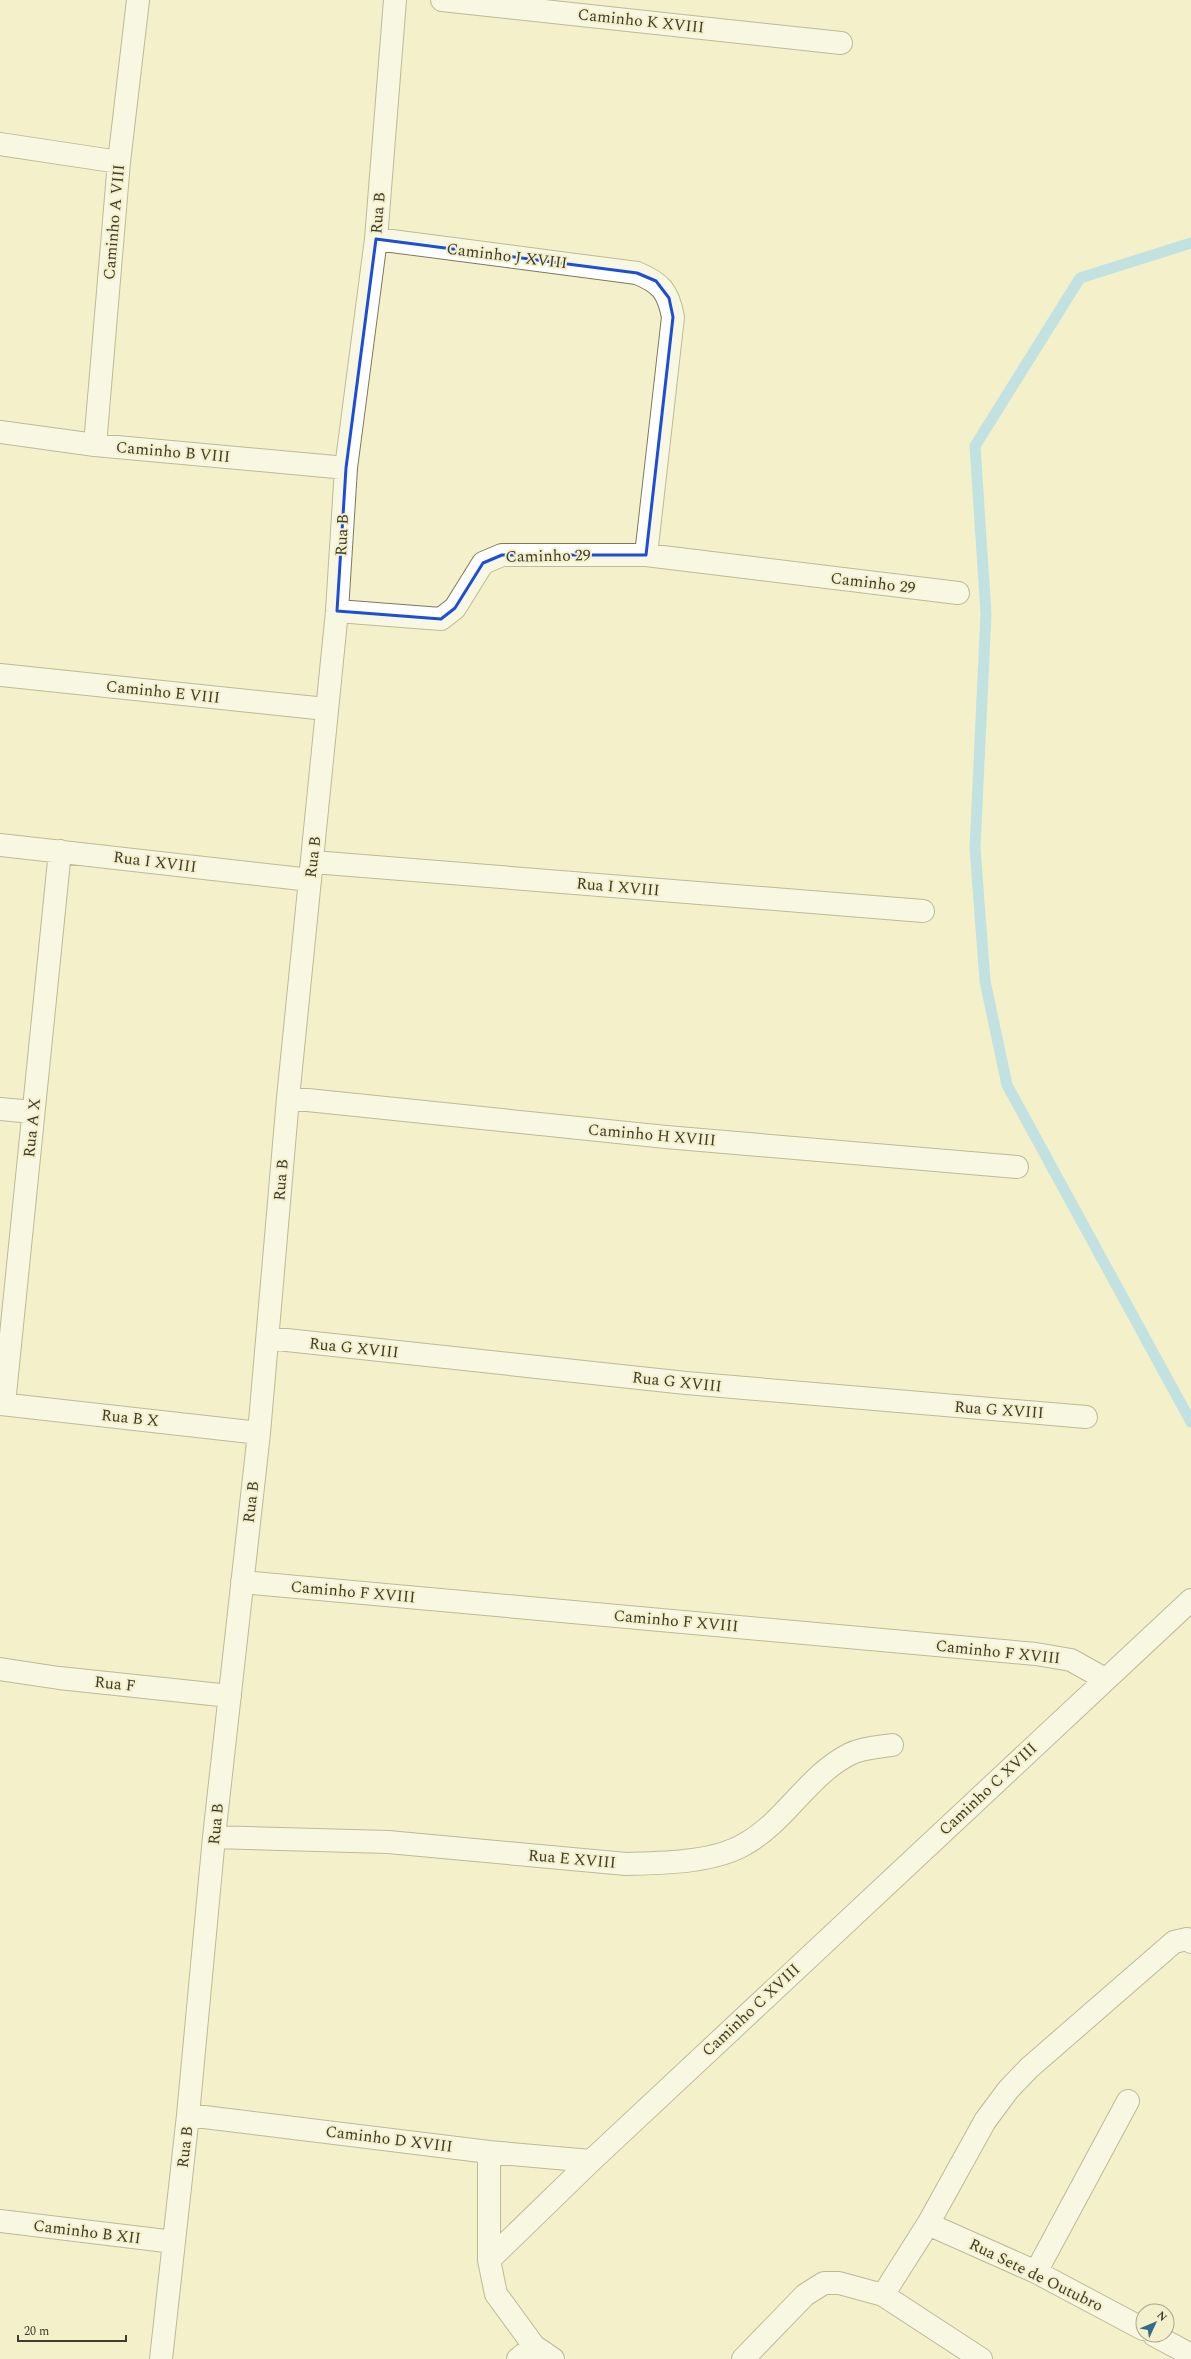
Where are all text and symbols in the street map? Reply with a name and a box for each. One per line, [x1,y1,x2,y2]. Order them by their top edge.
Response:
street label: Caminho K XVIII [577,2,705,40]
street label: Caminho A VIII [97,163,131,281]
street label: Rua B [364,191,392,235]
street label: Caminho J XVIII [445,237,569,275]
street label: Caminho B VIII [115,435,231,469]
street label: Rua B [329,513,355,557]
street label: Caminho 29 [505,543,591,569]
street label: Caminho 29 [829,566,917,600]
street label: Caminho E VIII [105,674,221,710]
street label: Rua B [299,835,327,879]
street label: Rua I XVIII [112,845,198,879]
street label: Rua I XVIII [575,871,661,903]
street label: Rua A X [17,1097,47,1159]
street label: Caminho H XVIII [587,1117,717,1153]
street label: Rua B [267,1158,295,1202]
street label: Rua G XVIII [308,1331,400,1365]
street label: Rua G XVIII [631,1365,723,1399]
street label: Rua G XVIII [953,1395,1045,1425]
street label: Rua B X [100,1403,160,1433]
street label: Rua B [237,1480,265,1524]
street label: Caminho F XVIII [290,1575,416,1609]
street label: Caminho F XVIII [613,1604,739,1638]
street label: Caminho F XVIII [934,1634,1062,1670]
street label: Rua F [93,1670,137,1698]
street label: Caminho C XVIII [933,1737,1043,1841]
street label: Rua B [202,1802,230,1846]
street label: Rua E XVIII [527,1843,617,1875]
street label: Caminho C XVIII [696,1958,806,2062]
street label: Caminho D XVIII [324,2119,454,2159]
street label: Rua B [171,2125,199,2169]
street label: Caminho B XII [32,2213,142,2251]
street label: Rua Sete de Outubro [965,2232,1107,2318]
north arrow [1135,2303,1175,2343]
text: N [1153,2307,1171,2326]
scale bar [18,2317,126,2343]
text: 20 m [24,2322,49,2341]

